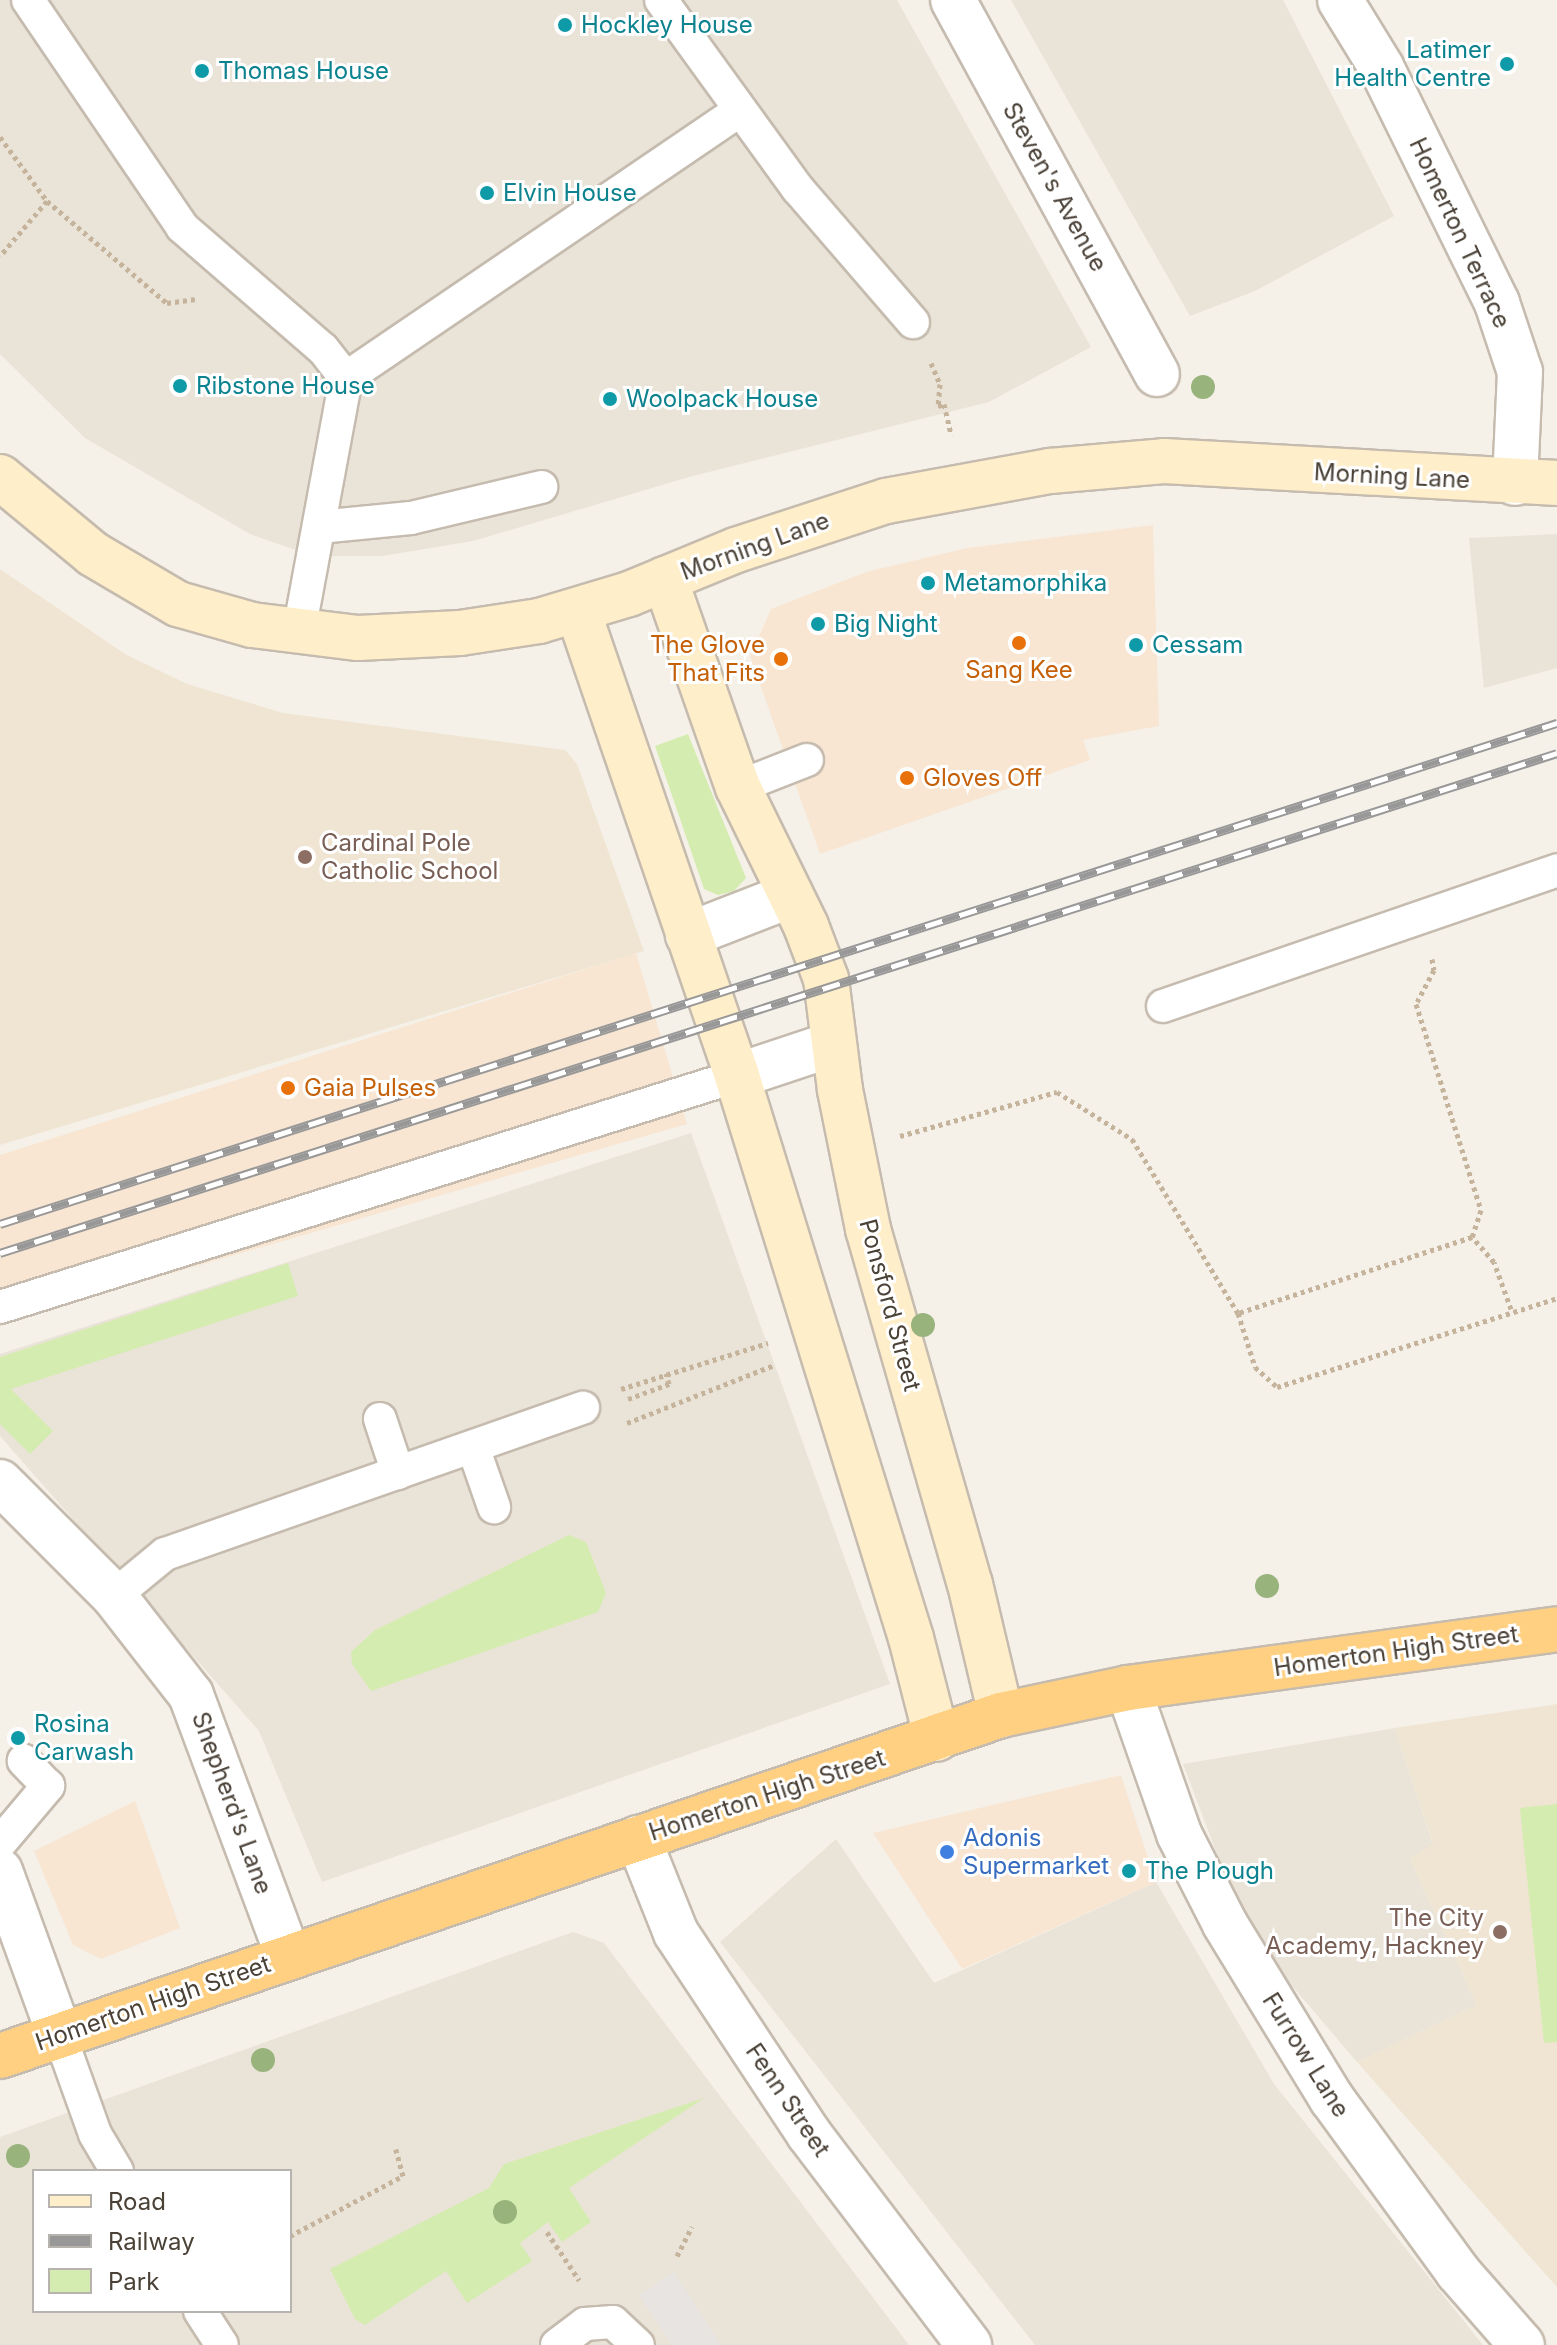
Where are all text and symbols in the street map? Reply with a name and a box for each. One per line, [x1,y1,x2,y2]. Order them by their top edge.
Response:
place label: Hockley House [581,11,753,39]
marker: Hockley House [556,16,574,34]
place label: Latimer Health Centre [1334,36,1491,92]
marker: Latimer Health Centre [1498,55,1516,73]
place label: Thomas House [218,57,389,85]
marker: Thomas House [193,62,211,80]
street label: Steven's Avenue [997,98,1113,276]
street label: Homerton Terrace [1403,133,1517,333]
place label: Elvin House [503,179,637,207]
marker: Elvin House [478,184,496,202]
place label: Ribstone House [196,372,375,400]
marker: Ribstone House [171,377,189,395]
place label: Woolpack House [626,385,818,413]
marker: Woolpack House [601,390,619,408]
street label: Morning Lane [1313,458,1471,494]
street label: Morning Lane [677,506,833,586]
place label: Metamorphika [944,569,1107,597]
marker: Metamorphika [919,574,937,592]
place label: Big Night [834,610,938,638]
marker: Big Night [809,615,827,633]
place label: The Glove That Fits [650,631,765,687]
place label: Cessam [1152,631,1243,659]
marker: Sang Kee [1010,634,1028,652]
marker: Cessam [1127,636,1145,654]
marker: The Glove That Fits [772,650,790,668]
place label: Sang Kee [965,656,1073,684]
place label: Gloves Off [923,764,1042,792]
marker: Gloves Off [898,769,916,787]
place label: Cardinal Pole Catholic School [321,829,498,885]
marker: Cardinal Pole Catholic School [296,848,314,866]
place label: Gaia Pulses [304,1074,436,1102]
marker: Gaia Pulses [279,1079,297,1097]
street label: Ponsford Street [853,1216,927,1394]
street label: Homerton High Street [1272,1620,1520,1682]
street label: Shepherd's Lane [186,1708,278,1898]
place label: Rosina Carwash [34,1710,134,1766]
marker: Rosina Carwash [9,1729,27,1747]
street label: Homerton High Street [645,1743,889,1847]
place label: Adonis Supermarket [963,1824,1109,1880]
marker: Adonis Supermarket [938,1843,956,1861]
place label: The Plough [1145,1857,1274,1885]
marker: The Plough [1120,1862,1138,1880]
place label: The City Academy, Hackney [1265,1904,1484,1960]
marker: The City Academy, Hackney [1491,1923,1509,1941]
street label: Homerton High Street [32,1949,274,2057]
street label: Furrow Lane [1256,1988,1356,2122]
street label: Fenn Street [740,2038,836,2162]
legend [32,2169,292,2313]
text: Road [108,2187,166,2216]
text: Railway [108,2227,195,2256]
text: Park [108,2267,159,2296]

